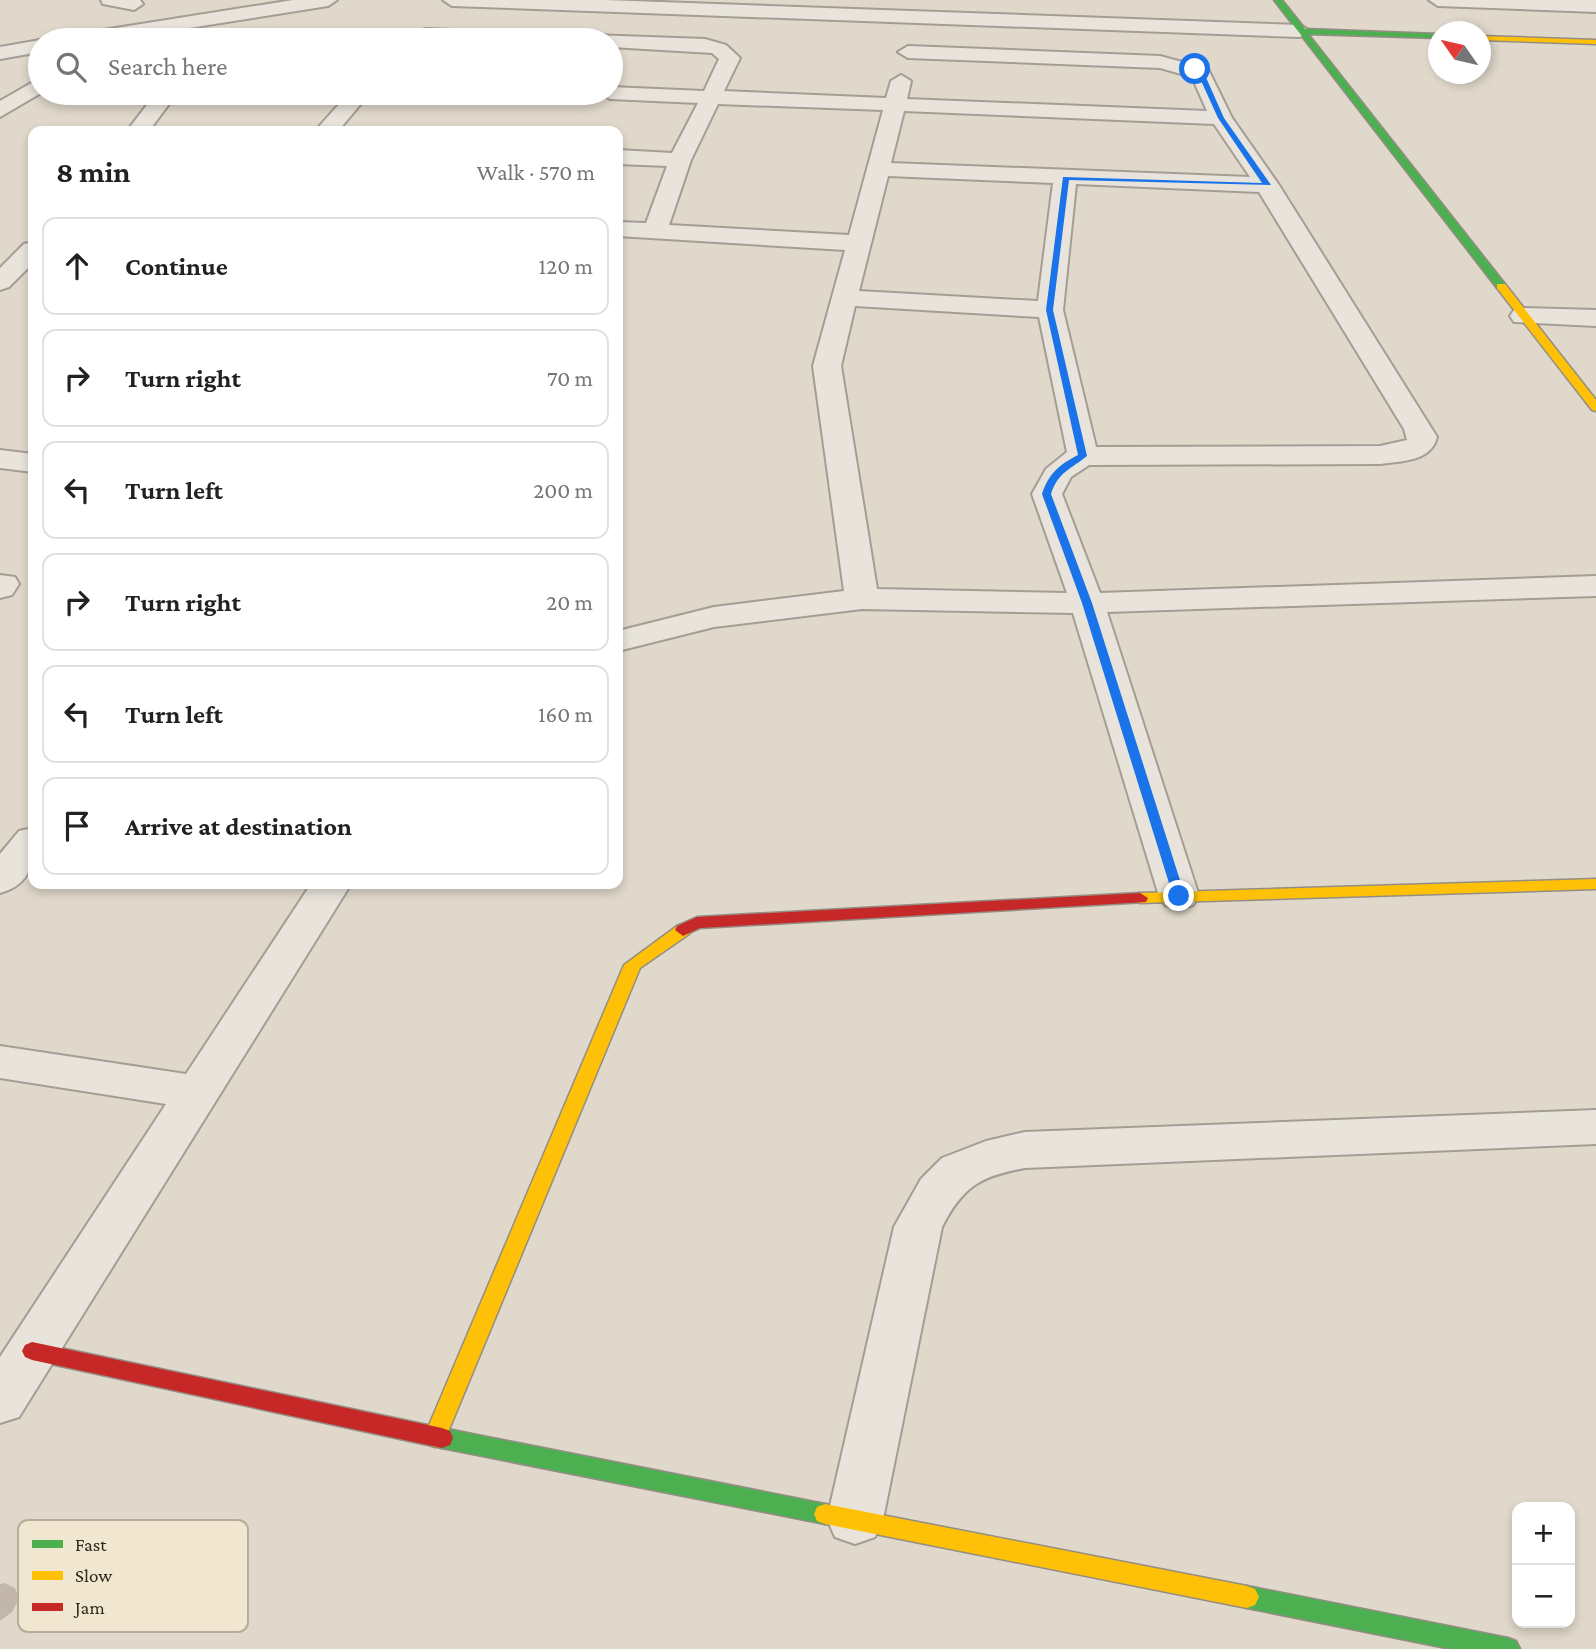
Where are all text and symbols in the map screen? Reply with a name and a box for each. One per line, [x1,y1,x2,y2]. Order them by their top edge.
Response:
north arrow [1428,21,1491,84]
search box [28,28,623,105]
icon: search [52,48,90,86]
text: Search here [108,52,227,81]
route start [1179,53,1210,84]
text: 8 min [56,155,131,188]
text: Walk · 570 m [477,159,595,185]
icon: ahead [58,247,96,285]
text: Continue [125,252,228,281]
text: 120 m [539,253,593,279]
icon: right [58,359,96,397]
text: Turn right [125,364,241,393]
text: 70 m [547,365,593,391]
icon: left [58,471,96,509]
text: Turn left [125,476,223,505]
text: 200 m [533,477,593,503]
icon: right [58,583,96,621]
text: Turn right [125,588,241,617]
text: 20 m [546,589,593,615]
icon: left [58,695,96,733]
text: Turn left [125,700,223,729]
text: 160 m [538,701,593,727]
icon: arrive [58,807,96,845]
text: Arrive at destination [125,812,352,841]
route end [1163,880,1194,911]
map controls [1512,1502,1575,1628]
button: + [1512,1502,1575,1565]
legend [18,1520,248,1632]
text: Fast [75,1534,107,1555]
text: Slow [75,1565,112,1586]
button: − [1512,1565,1575,1628]
text: Jam [73,1597,105,1618]

